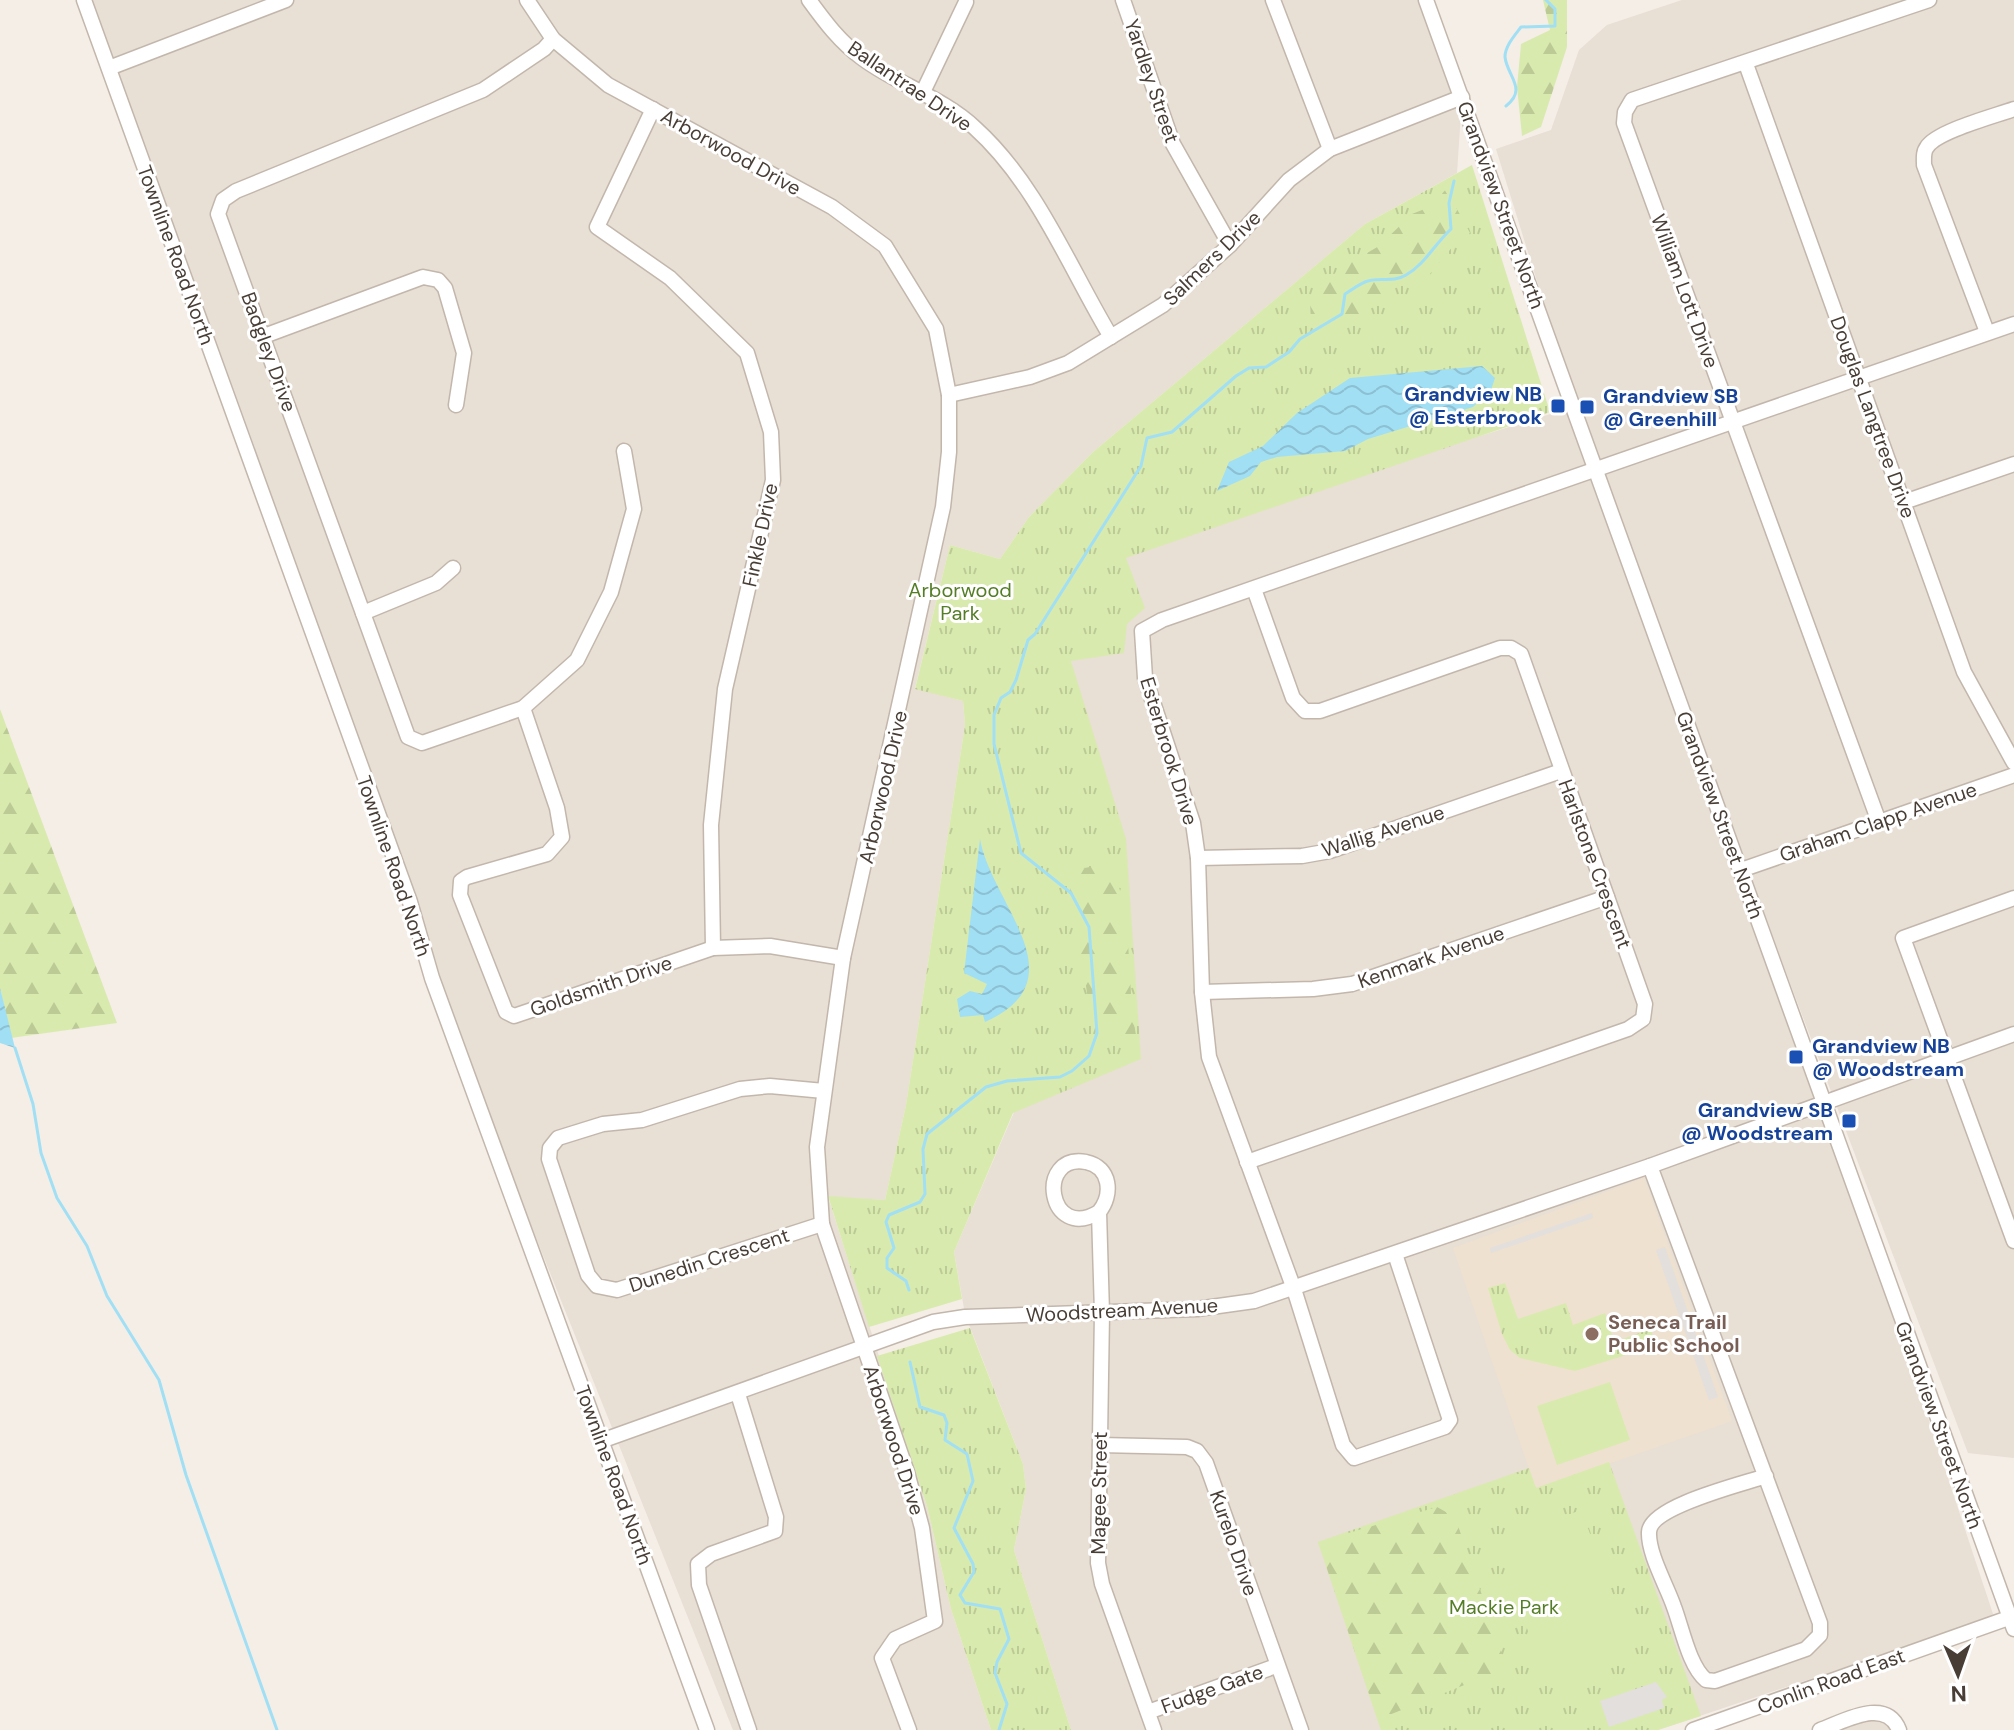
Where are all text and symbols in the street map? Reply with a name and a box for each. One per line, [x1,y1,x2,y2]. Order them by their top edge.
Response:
street label: Yardley Street [1119,16,1185,146]
street label: Ballantrae Drive [843,35,977,137]
street label: Grandview Street North [1451,98,1551,312]
street label: Arborwood Drive [656,103,806,201]
street label: Townline Road North [131,162,221,348]
street label: Salmers Drive [1158,205,1266,311]
street label: William Lott Drive [1645,211,1725,371]
street label: Badgley Drive [235,288,303,416]
street label: Douglas Langtree Drive [1824,312,1922,522]
place label: Grandview NB @ Esterbrook [1404,381,1542,430]
place label: Grandview SB @ Greenhill [1603,383,1738,432]
marker: Grandview NB @ Esterbrook [1549,397,1567,415]
marker: Grandview SB @ Greenhill [1578,398,1596,416]
street label: Finkle Drive [736,481,784,589]
park label: Arborwood Park [908,577,1012,626]
street label: Esterbrook Drive [1134,674,1204,828]
street label: Arborwood Drive [853,708,913,866]
street label: Grandview Street North [1670,708,1770,922]
street label: Townline Road North [351,772,437,960]
street label: Harlstone Crescent [1552,776,1638,952]
street label: Graham Clapp Avenue [1776,776,1980,868]
street label: Wallig Avenue [1318,799,1448,863]
street label: Kenmark Avenue [1354,920,1508,994]
street label: Goldsmith Drive [526,950,676,1022]
place label: Grandview NB @ Woodstream [1812,1033,1964,1082]
marker: Grandview NB @ Woodstream [1787,1048,1805,1066]
place label: Grandview SB @ Woodstream [1681,1097,1833,1146]
marker: Grandview SB @ Woodstream [1840,1112,1858,1130]
street label: Dunedin Crescent [626,1222,793,1298]
street label: Woodstream Avenue [1025,1292,1219,1328]
place label: Seneca Trail Public School [1608,1309,1740,1358]
street label: Grandview Street North [1889,1318,1989,1532]
marker: Seneca Trail Public School [1583,1325,1601,1343]
street label: Arborwood Drive [857,1362,931,1518]
street label: Townline Road North [569,1382,659,1568]
street label: Magee Street [1085,1431,1113,1555]
street label: Kurelo Drive [1204,1487,1264,1599]
park label: Mackie Park [1449,1594,1559,1620]
north arrow [1918,1634,1998,1714]
street label: Conlin Road East [1754,1642,1909,1720]
street label: Fudge Gate [1157,1659,1267,1719]
text: N [1950,1679,1967,1708]

